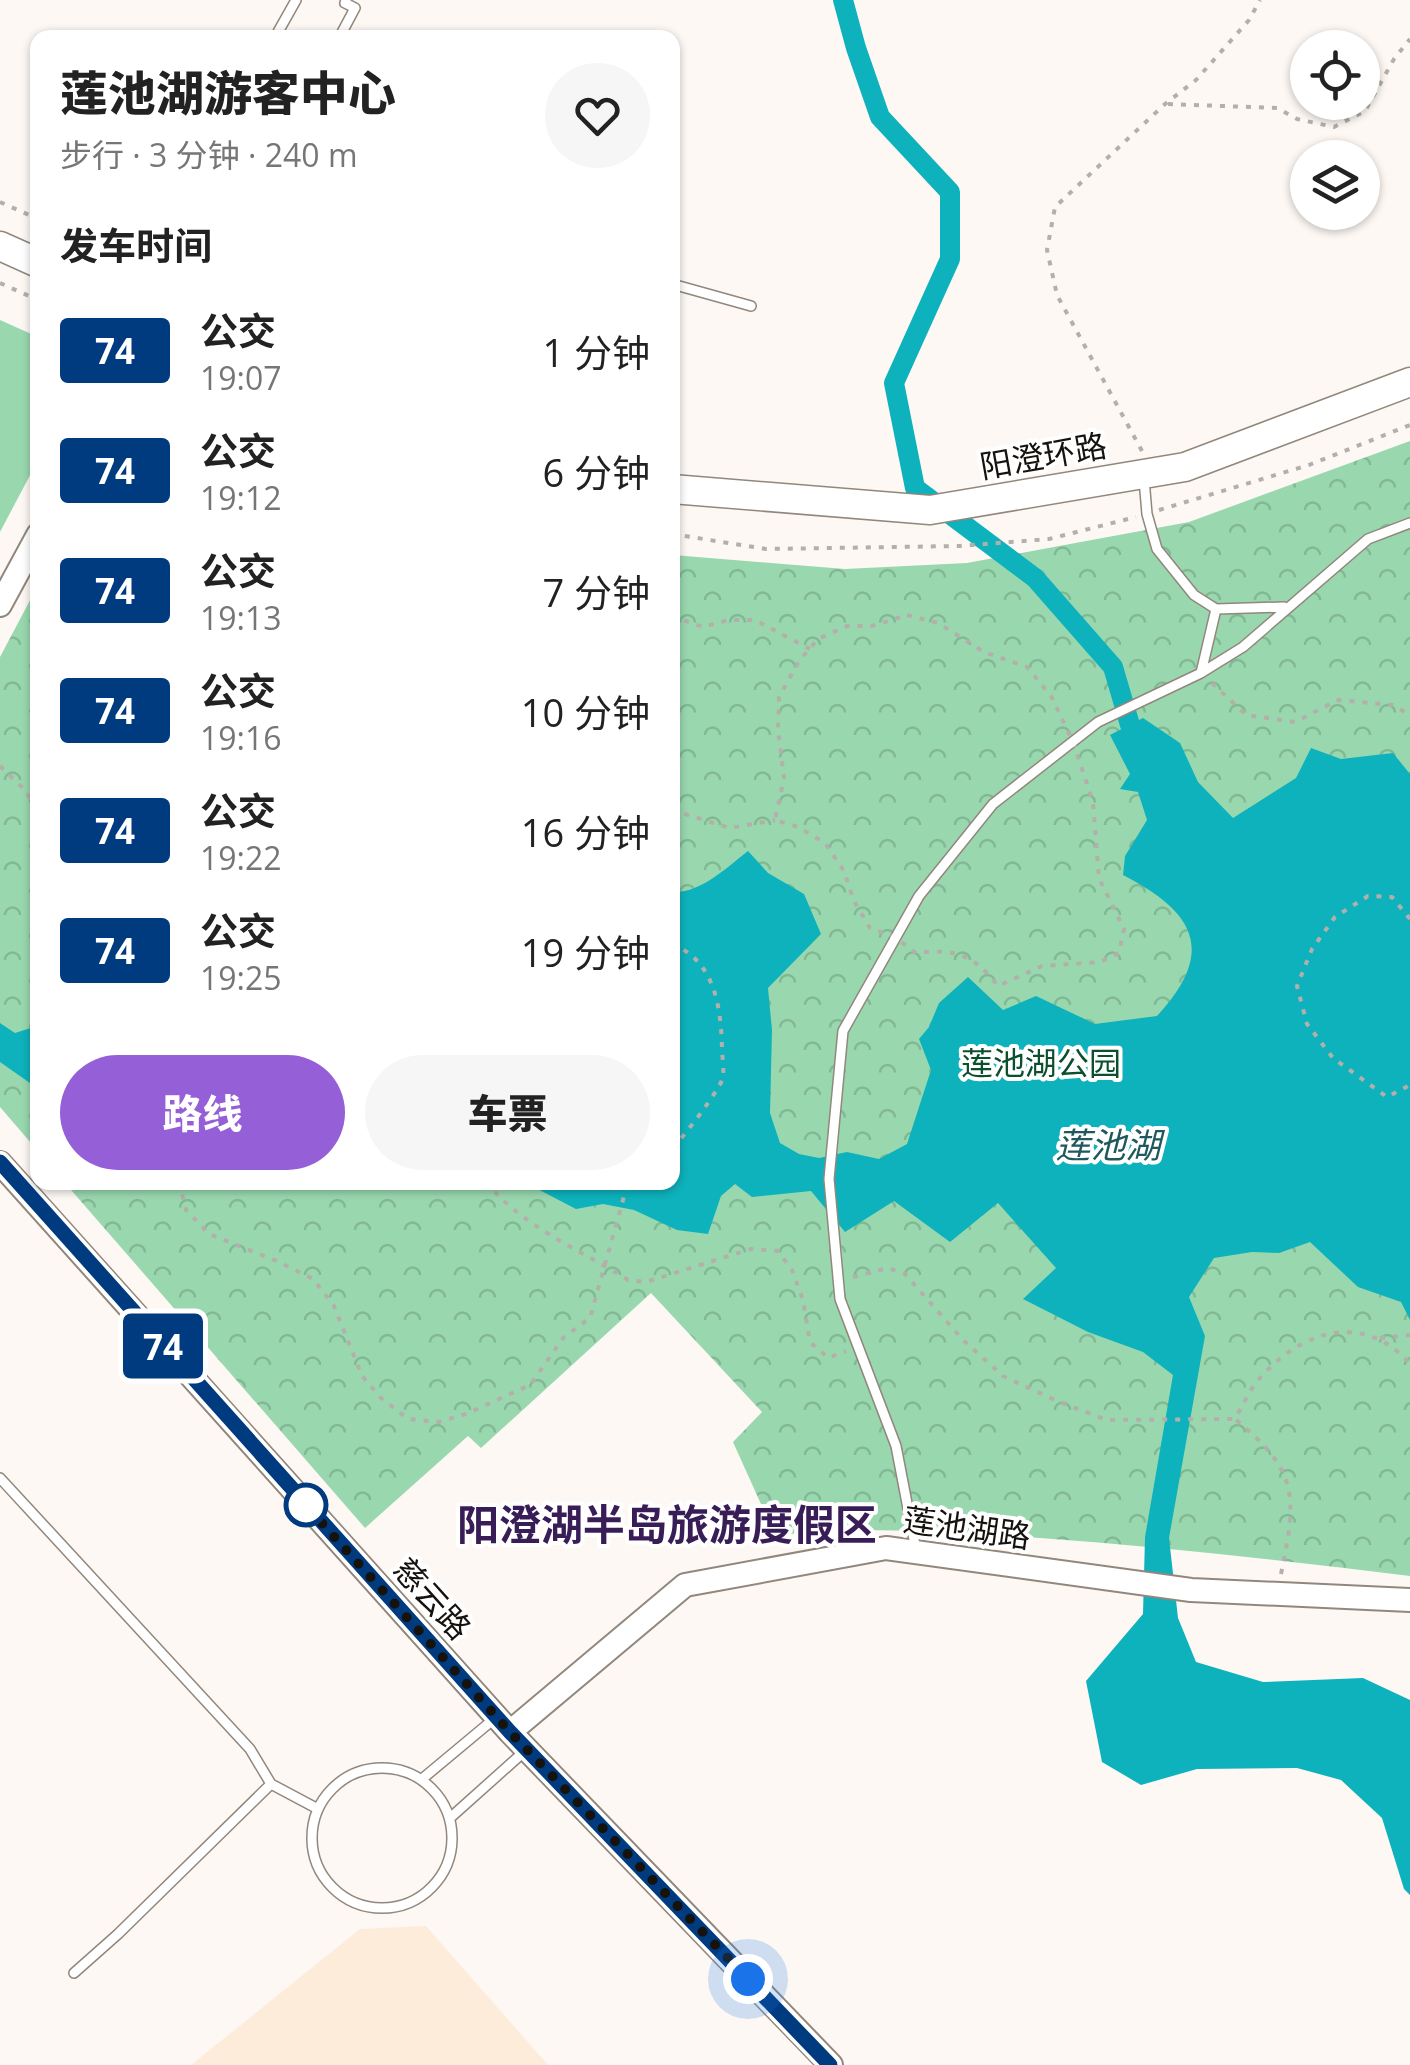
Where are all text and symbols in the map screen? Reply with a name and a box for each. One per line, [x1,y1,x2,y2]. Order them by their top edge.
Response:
map controls [1290,30,1380,230]
button: locate [1290,30,1380,120]
text: 莲池湖游客中心 [60,60,396,125]
button: heart [545,63,650,168]
text: 步行 · 3 分钟 · 240 m [60,133,358,176]
button: layers [1290,140,1380,230]
text: 发车时间 [60,219,212,271]
text: 公交 [200,304,276,356]
text: 1 分钟 [542,326,650,378]
text: 74 [95,327,135,374]
text: 19:07 [200,356,282,399]
street label: 阳澄环路 [976,423,1110,487]
text: 公交 [200,424,276,476]
text: 6 分钟 [542,446,650,498]
text: 74 [95,447,135,494]
text: 19:12 [200,476,282,519]
text: 公交 [200,544,276,596]
text: 7 分钟 [542,566,650,618]
text: 74 [95,567,135,614]
text: 19:13 [200,596,282,639]
text: 公交 [200,664,276,716]
text: 10 分钟 [521,686,650,738]
text: 74 [95,687,135,734]
text: 19:16 [200,716,282,759]
text: 公交 [200,784,276,836]
text: 16 分钟 [521,806,650,858]
text: 74 [95,807,135,854]
text: 19:22 [200,836,282,879]
text: 公交 [200,904,276,956]
text: 19 分钟 [521,926,650,978]
text: 74 [95,927,135,974]
text: 19:25 [200,956,282,999]
park label: 莲池湖公园 [961,1041,1121,1084]
button: 路线 [60,1055,345,1170]
button: 车票 [365,1055,650,1170]
water label: 莲池湖 [1055,1121,1165,1168]
line badge: 74 [118,1314,208,1378]
text: 74 [143,1323,183,1370]
unlabelled marker [285,1484,327,1526]
district label: 阳澄湖半岛旅游度假区 [457,1495,877,1552]
street label: 莲池湖路 [901,1497,1033,1557]
street label: 慈云路 [385,1548,481,1648]
your location [723,1954,773,2004]

